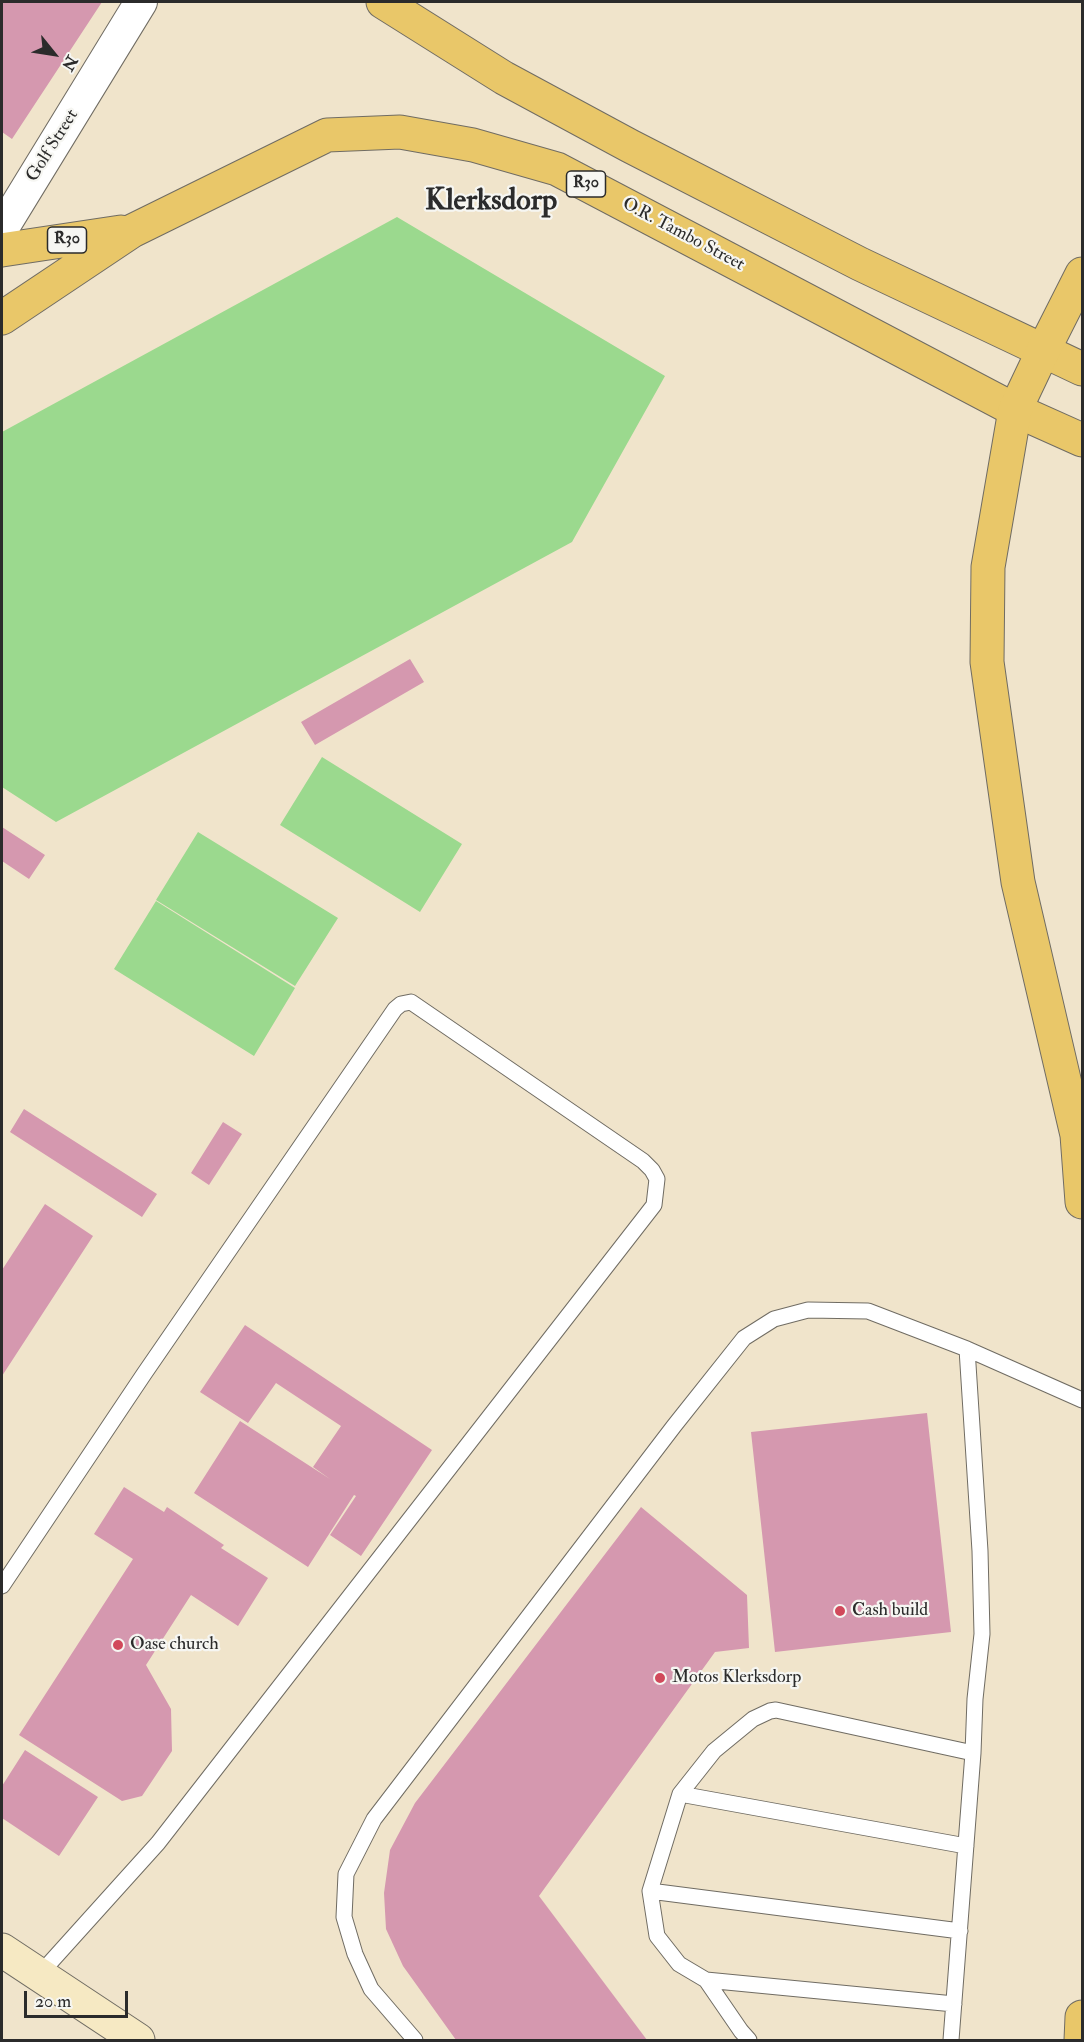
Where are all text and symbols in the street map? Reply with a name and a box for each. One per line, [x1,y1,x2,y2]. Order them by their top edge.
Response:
north arrow [24,24,84,84]
text: N [57,52,82,74]
street label: Golf Street [22,106,84,186]
road number: R30 [566,171,606,197]
district label: Klerksdorp [425,185,557,221]
street label: O.R. Tambo Street [618,194,748,276]
road number: R30 [48,227,86,253]
place label: Cash build [852,1600,928,1622]
marker: Cash build [833,1604,847,1618]
place label: Oase church [130,1634,219,1656]
marker: Oase church [111,1638,125,1652]
place label: Motos Klerksdorp [672,1667,801,1689]
marker: Motos Klerksdorp [653,1671,667,1685]
scale bar [27,1979,130,2017]
text: 20 m [35,1990,71,2013]

